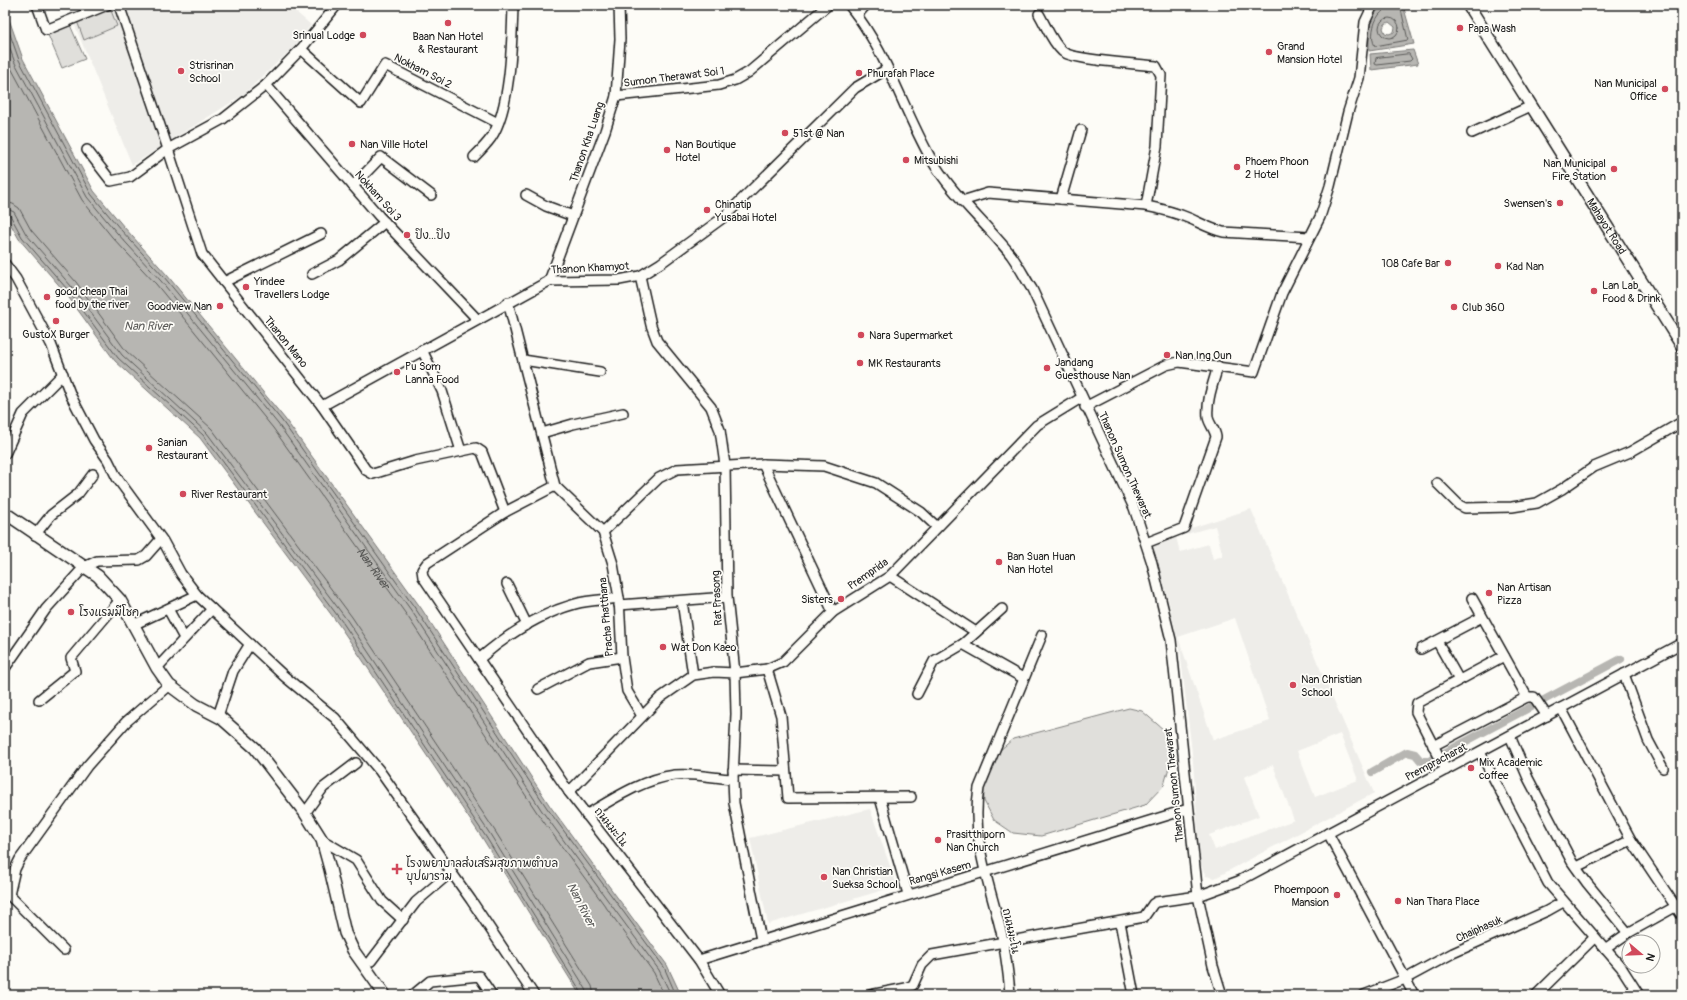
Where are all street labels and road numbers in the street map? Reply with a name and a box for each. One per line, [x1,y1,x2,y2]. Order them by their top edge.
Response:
street label: Nokham Soi 2 [392,51,454,91]
street label: Sumon Therawat Soi 1 [623,64,725,90]
street label: Thanon Kha Luang [567,100,607,184]
street label: Nokham Soi 3 [352,168,404,224]
street label: Mahayot Road [1584,196,1629,256]
street label: Thanon Khamyot [550,259,630,277]
street label: Thanon Mano [261,314,311,370]
street label: Thanon Sumon Thewarat [1096,410,1155,521]
street label: Premprida [845,555,891,593]
street label: Rat Prasong [709,570,725,626]
street label: Pracha Phatthana [596,577,616,657]
street label: Thanon Sumon Thewarat [1161,727,1186,843]
street label: Prempracharat [1403,740,1470,784]
street label: ถนนมะโน [592,804,632,849]
street label: Rangsi Kasem [907,858,973,888]
street label: ถนนมะโน [1000,907,1024,955]
street label: Chaiphasuk [1454,913,1505,945]

